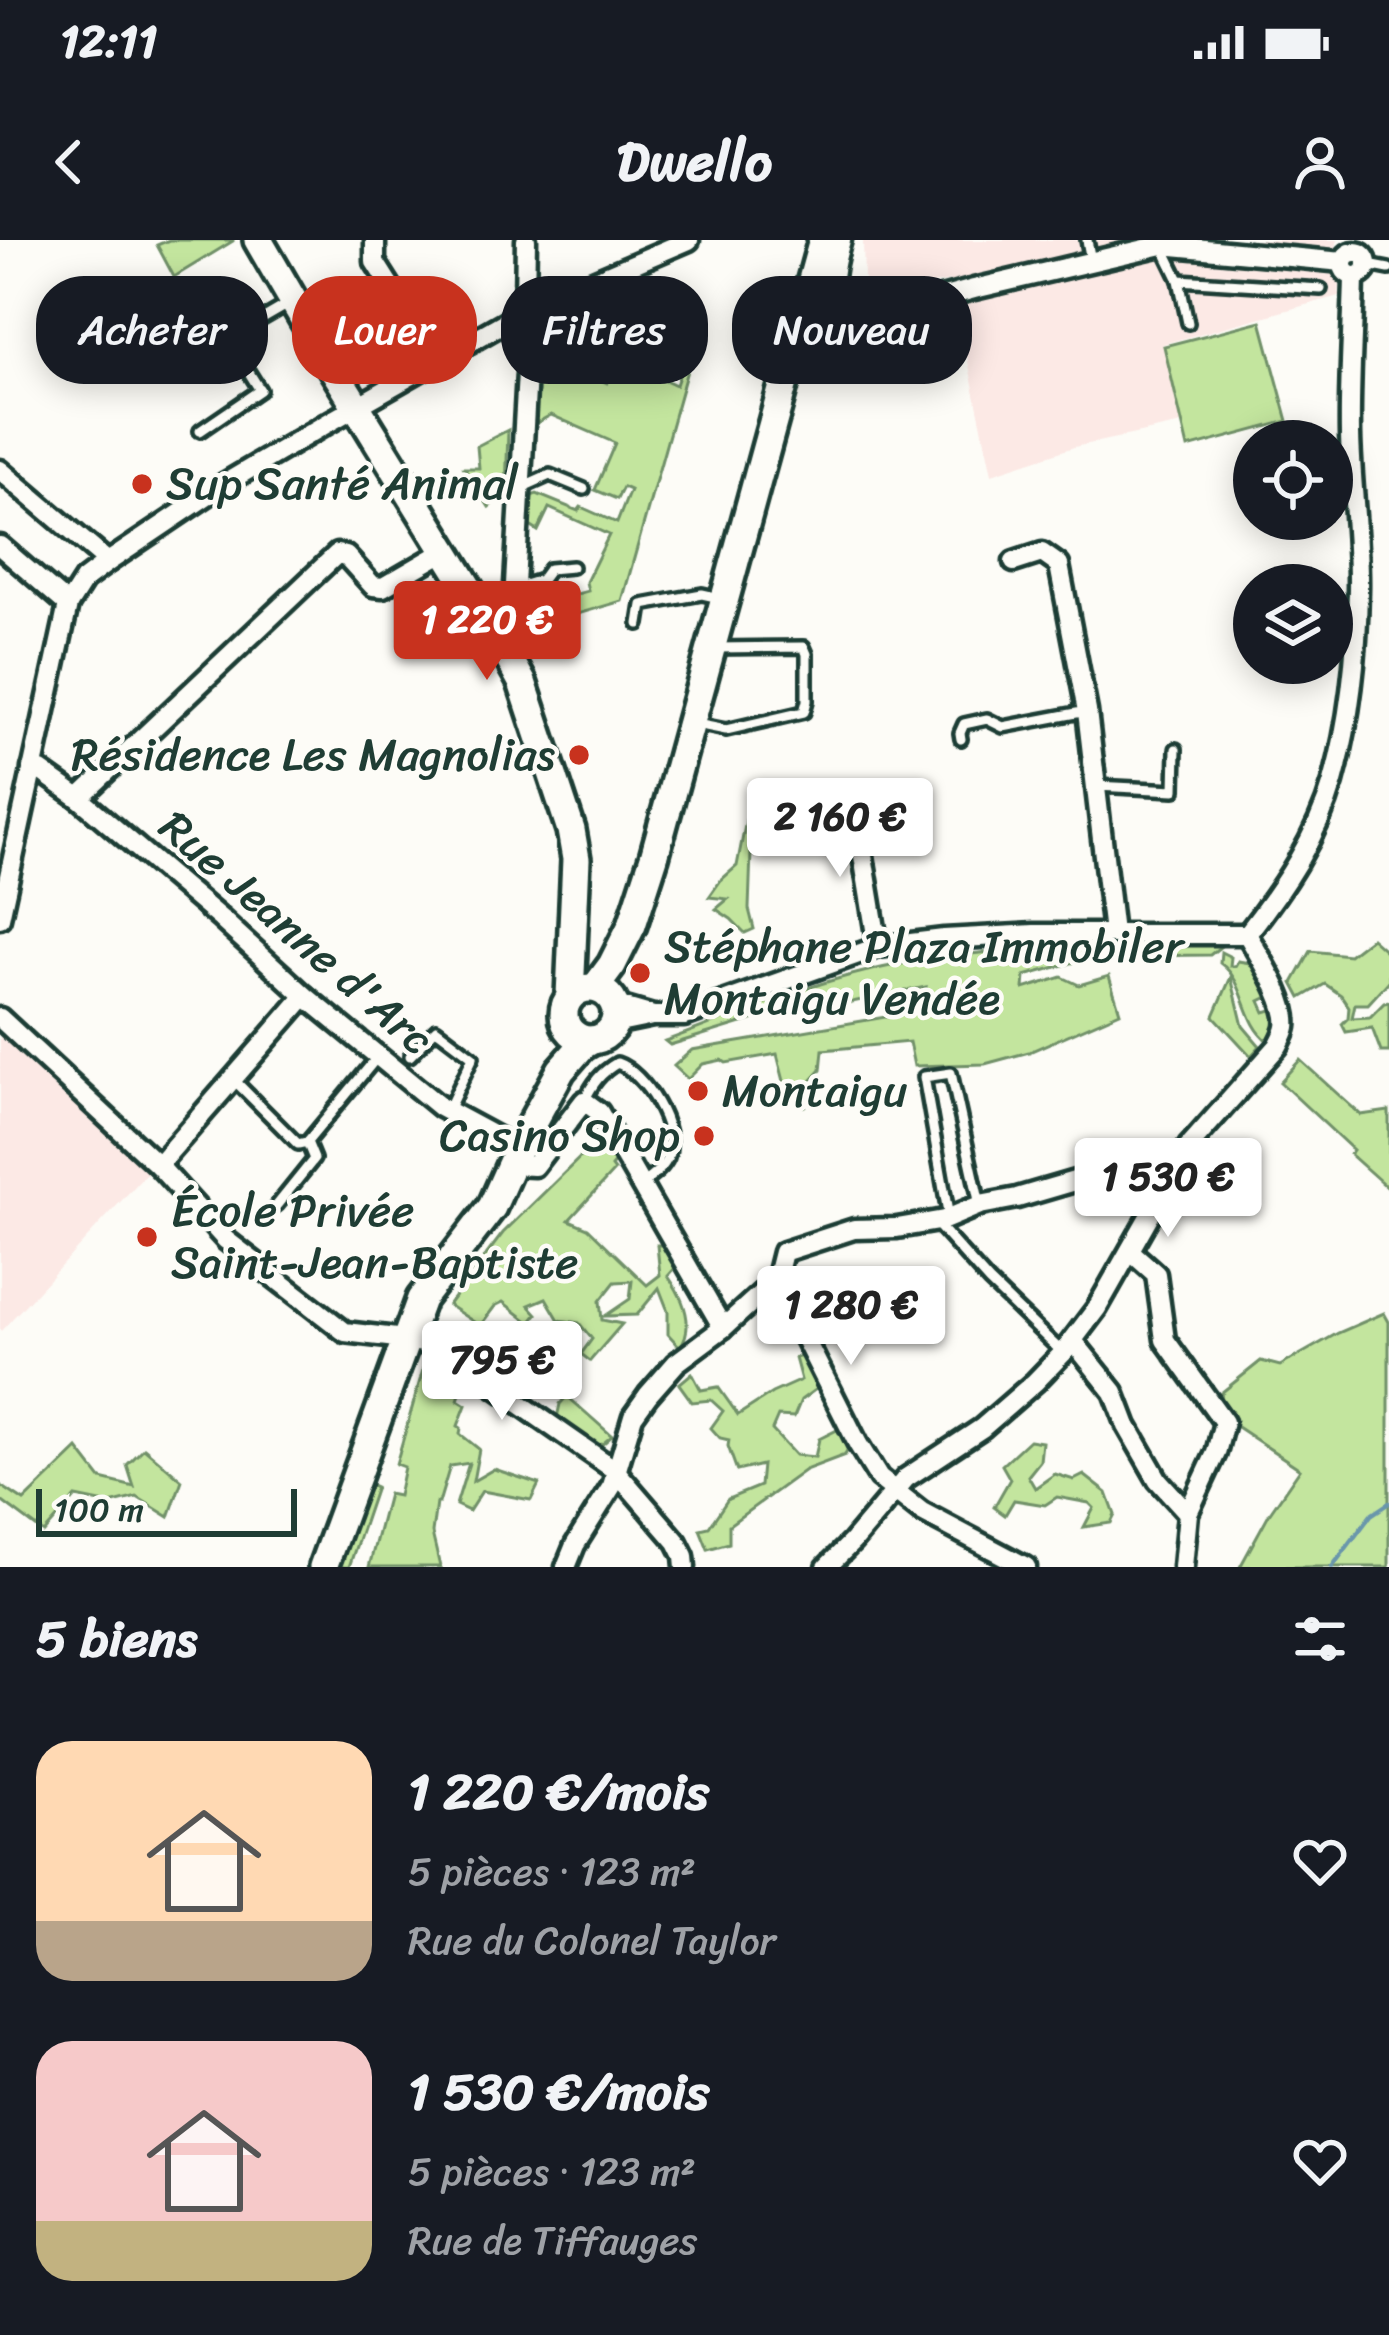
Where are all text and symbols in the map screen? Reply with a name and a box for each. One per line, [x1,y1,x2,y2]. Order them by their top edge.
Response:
text: 12:11 [60,2,157,82]
text: Dwello [617,114,772,210]
icon: back [36,129,102,195]
icon: person [1287,129,1353,195]
chip: Acheter [36,276,268,384]
chip: Louer [292,276,477,384]
chip: Filtres [501,276,708,384]
chip: Nouveau [732,276,972,384]
map controls [1233,420,1353,684]
button: locate [1233,420,1353,540]
place label: Sup Santé Animal [166,444,519,524]
marker: Sup Santé Animal [129,471,155,497]
button: layers [1233,564,1353,684]
pin: 1 220 € [376,581,598,683]
text: 1 220 € [421,585,553,654]
place label: Résidence Les Magnolias [71,715,556,795]
marker: Résidence Les Magnolias [566,742,592,768]
pin: 2 160 € [729,778,951,880]
text: 2 160 € [774,782,906,851]
street label: Rue Jeanne d'Arc [140,789,454,1077]
place label: Stéphane Plaza Immobiler Montaigu Vendée [664,907,1186,1039]
marker: Stéphane Plaza Immobiler Montaigu Vendée [627,960,653,986]
place label: Montaigu [722,1051,907,1131]
marker: Montaigu [685,1078,711,1104]
place label: Casino Shop [440,1096,680,1176]
marker: Casino Shop [691,1123,717,1149]
pin: 1 530 € [1057,1138,1279,1240]
text: 1 530 € [1102,1142,1234,1211]
place label: École Privée Saint-Jean-Baptiste [171,1171,578,1303]
marker: École Privée Saint-Jean-Baptiste [134,1224,160,1250]
pin: 1 280 € [740,1266,962,1368]
text: 1 280 € [784,1270,918,1339]
pin: 795 € [418,1321,586,1423]
text: 795 € [449,1325,555,1394]
text: 100 m [54,1481,144,1539]
scale bar [36,1483,297,1536]
text: 5 biens [36,1594,197,1684]
icon: filters [1287,1606,1353,1672]
text: 1 220 €/mois [408,1747,709,1837]
icon: home [132,1789,276,1933]
icon: heart [1287,1828,1353,1894]
text: 5 pièces · 123 m² [408,1837,696,1906]
text: Rue du Colonel Taylor [408,1906,776,1975]
text: 1 530 €/mois [408,2047,710,2137]
icon: home [132,2089,276,2233]
icon: heart [1287,2128,1353,2194]
text: 5 pièces · 123 m² [408,2137,696,2206]
text: Rue de Tiffauges [408,2206,697,2275]

